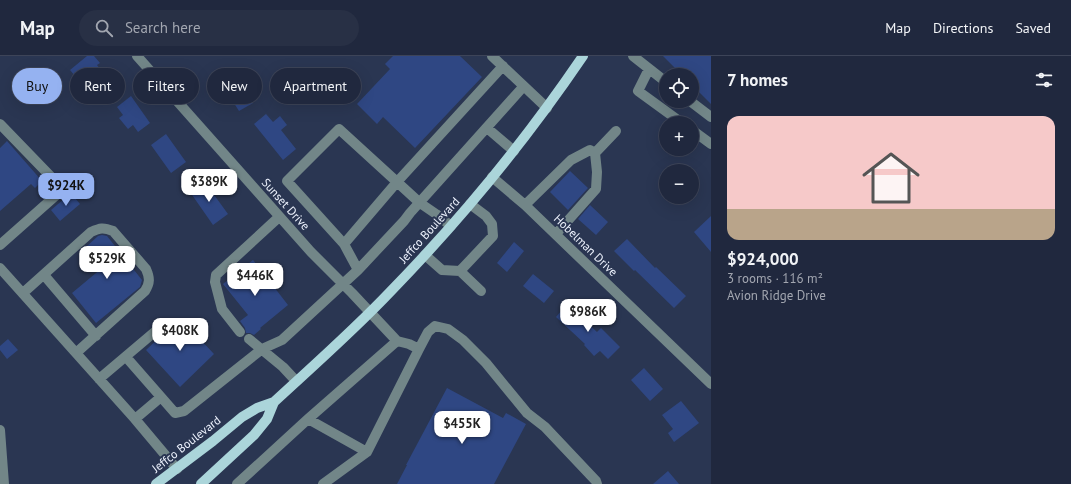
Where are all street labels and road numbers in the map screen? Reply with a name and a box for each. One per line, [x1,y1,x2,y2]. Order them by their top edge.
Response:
street label: Sunset Drive [259,175,313,233]
street label: Jeffco Boulevard [395,194,462,267]
street label: Hobelman Drive [551,211,621,279]
street label: Jeffco Boulevard [148,412,223,476]

